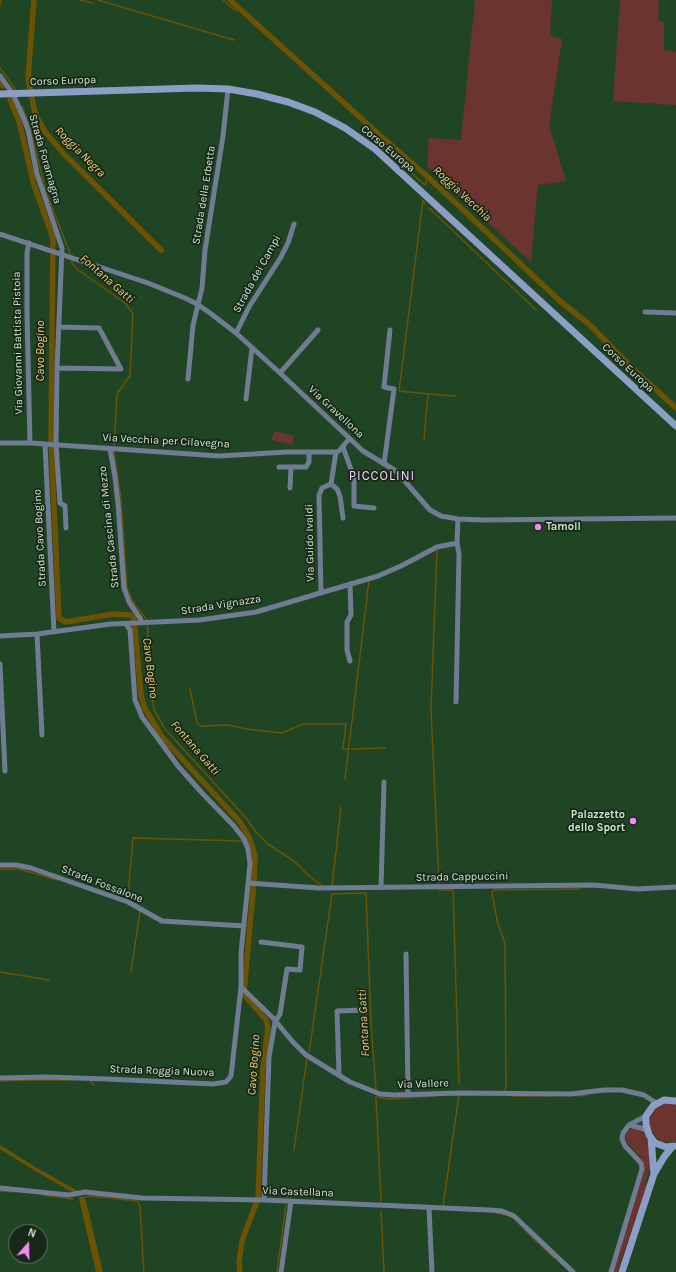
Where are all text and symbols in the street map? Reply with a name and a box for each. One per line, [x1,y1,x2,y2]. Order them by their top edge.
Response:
street label: Corso Europa [30,73,96,89]
street label: Strada Foramagna [26,113,64,205]
street label: Corso Europa [358,123,418,175]
water label: Roggia Negra [52,124,108,180]
street label: Strada della Erbetta [190,145,218,245]
water label: Roggia Vecchia [430,163,494,225]
street label: Strada dei Campi [230,233,284,315]
water label: Fontana Gatti [77,251,137,307]
street label: Via Giovanni Battista Pistoia [10,271,26,415]
water label: Cavo Bogino [34,321,48,381]
street label: Corso Europa [599,341,657,395]
street label: Via Gravellona [305,383,367,441]
street label: Via Vecchia per Cilavegna [102,431,230,451]
street label: Strada Cascina di Mezzo [96,465,122,589]
district label: PICCOLINI [349,468,415,484]
street label: Strada Cavo Bogino [31,489,49,587]
street label: Via Guido Ivaldi [303,504,317,582]
place label: Tamoil [546,520,581,534]
marker: Tamoil [533,522,543,532]
street label: Strada Vignazza [180,592,262,618]
water label: Cavo Bogino [139,637,161,699]
water label: Fontana Gatti [167,718,223,778]
place label: Palazzetto dello Sport [568,808,625,834]
marker: Palazzetto dello Sport [628,816,638,826]
street label: Strada Fossalone [59,862,145,906]
street label: Strada Cappuccini [415,870,509,884]
water label: Fontana Gatti [355,989,373,1057]
water label: Cavo Bogino [245,1034,263,1096]
street label: Strada Roggia Nuova [109,1063,215,1079]
street label: Via Vallere [397,1077,449,1091]
street label: Via Castellana [262,1184,334,1200]
north arrow [8,1224,48,1264]
text: N [26,1226,38,1241]

